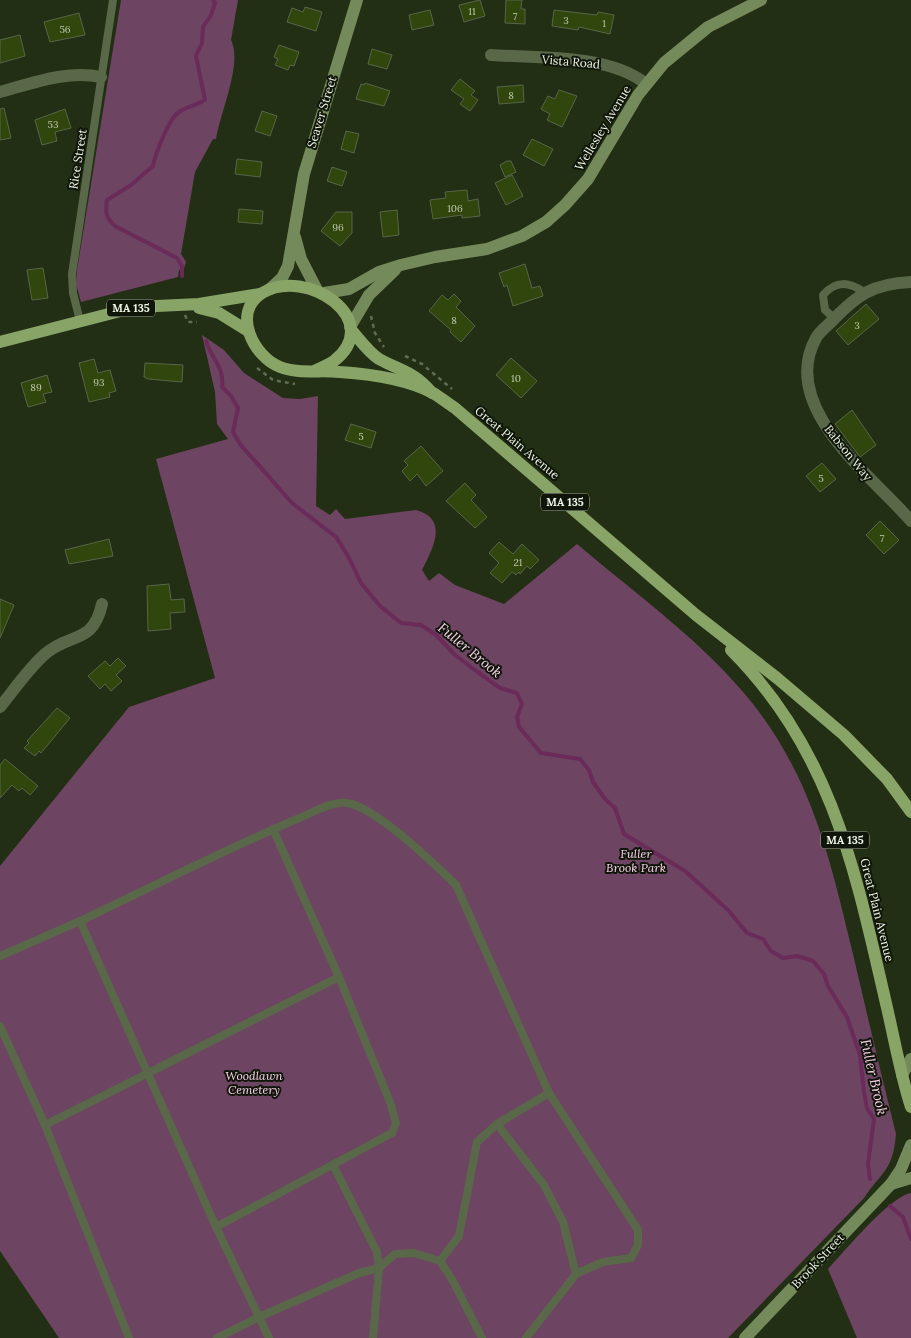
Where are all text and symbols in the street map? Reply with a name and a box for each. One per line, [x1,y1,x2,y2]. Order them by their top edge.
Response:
house number: 11 [468,5,476,18]
house number: 7 [513,10,518,23]
house number: 3 [563,14,569,27]
house number: 1 [602,17,606,30]
house number: 56 [59,23,71,36]
street label: Vista Road [540,51,601,72]
street label: Seaver Street [303,74,340,150]
street label: Wellesley Avenue [571,82,634,173]
house number: 8 [508,89,514,102]
house number: 53 [47,118,59,131]
street label: Rice Street [65,127,90,190]
house number: 106 [447,202,463,215]
house number: 96 [332,221,344,234]
road number: MA 135 [107,300,155,316]
house number: 8 [451,314,457,327]
house number: 3 [854,319,860,332]
house number: 10 [511,372,521,385]
house number: 93 [93,376,105,389]
house number: 89 [30,381,42,394]
street label: Great Plain Avenue [472,403,563,483]
street label: Babson Way [821,422,876,484]
house number: 5 [358,430,364,443]
house number: 5 [818,472,824,485]
road number: MA 135 [541,494,589,511]
house number: 7 [880,532,885,545]
house number: 21 [513,556,523,569]
water label: Fuller Brook [434,619,506,681]
road number: MA 135 [821,832,869,848]
park label: Fuller Brook Park [606,846,666,875]
street label: Great Plain Avenue [857,857,898,964]
water label: Fuller Brook [857,1037,891,1117]
park label: Woodlawn Cemetery [225,1068,283,1097]
street label: Brook Street [788,1230,847,1291]

